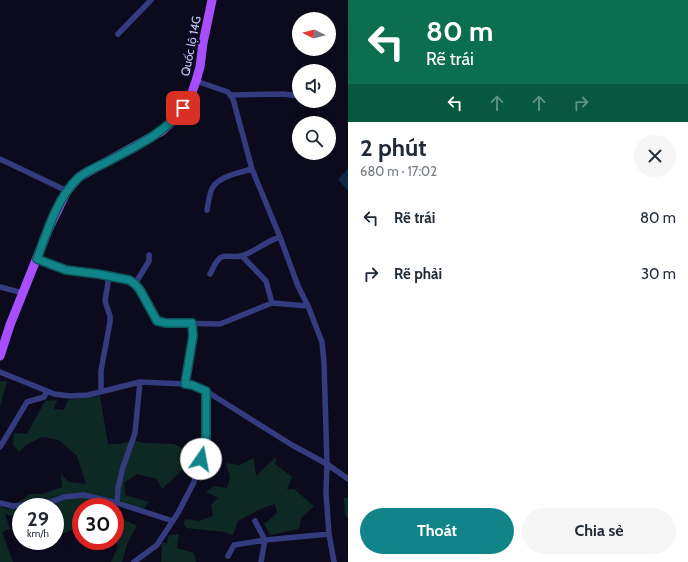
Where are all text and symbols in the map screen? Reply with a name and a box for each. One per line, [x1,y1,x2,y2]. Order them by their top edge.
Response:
north arrow [292,12,336,56]
map controls [292,12,336,160]
street label: Quốc lộ 14G [177,14,204,77]
text: 80 m [426,14,493,48]
icon: left [360,16,412,68]
text: Rẽ trái [426,48,474,70]
button: sound [292,64,336,108]
pin [166,91,200,125]
icon: left [444,92,466,114]
icon: ahead [486,92,508,114]
icon: ahead [528,92,550,114]
icon: right [570,92,592,114]
icon: arrive [172,97,194,119]
button: search [292,116,336,160]
text: 2 phút [360,133,426,162]
button: close [634,135,676,177]
text: 680 m · 17:02 [360,163,437,179]
icon: left [360,207,382,229]
text: Rẽ trái [394,209,435,227]
text: 80 m [640,209,676,227]
icon: right [360,263,382,285]
text: Rẽ phải [394,265,442,283]
text: 30 m [641,265,676,283]
position arrow [180,438,222,480]
speed limit sign: 30 [72,498,124,550]
text: 29 [27,507,49,531]
button: Thoát [360,508,514,554]
button: Chia sẻ [522,508,676,554]
text: km/h [27,527,49,540]

